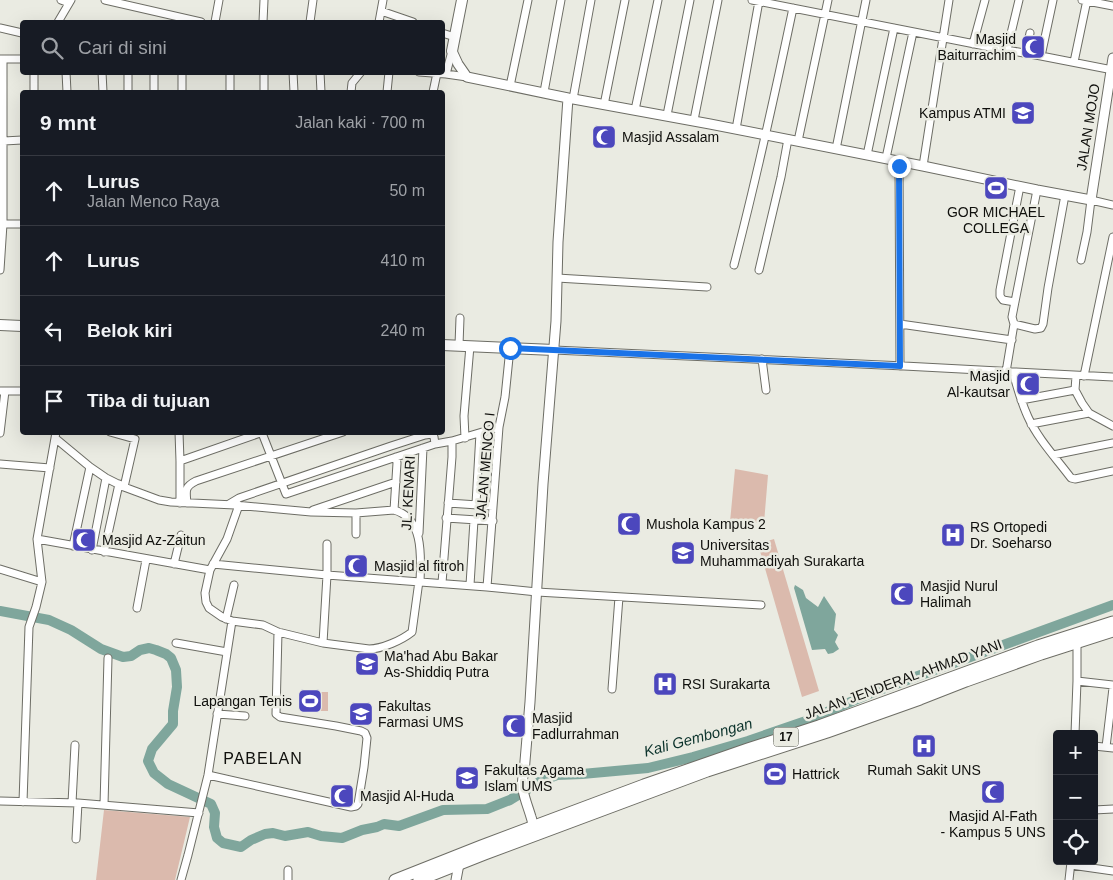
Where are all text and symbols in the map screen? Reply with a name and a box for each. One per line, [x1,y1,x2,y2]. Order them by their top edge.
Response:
search box [20,20,445,75]
place label: Masjid Baiturrachim [937,31,1016,63]
icon: search [38,34,66,62]
mosque icon: Masjid Baiturrachim [1020,34,1046,60]
text: Cari di sini [78,37,167,58]
street label: JALAN MOJO [1073,82,1103,172]
school or university icon: Kampus ATMI [1010,100,1036,126]
place label: Kampus ATMI [919,105,1006,121]
text: 9 mnt [40,111,96,134]
text: Jalan kaki · 700 m [295,114,425,131]
mosque icon: Masjid Assalam [591,124,617,150]
place label: Masjid Assalam [622,129,719,145]
route end [888,155,911,178]
text: Lurus [87,171,140,192]
sports icon: GOR MICHAEL COLLEGA [983,175,1009,201]
icon: ahead [40,177,68,205]
text: 50 m [389,182,425,199]
text: Jalan Menco Raya [87,193,220,210]
place label: GOR MICHAEL COLLEGA [947,204,1045,236]
icon: ahead [40,247,68,275]
text: Lurus [87,250,140,271]
text: 410 m [381,252,425,269]
icon: left [40,317,68,345]
text: Belok kiri [87,320,173,341]
text: 240 m [381,322,425,339]
route start [499,337,522,360]
place label: Masjid Al-kautsar [947,368,1010,400]
mosque icon: Masjid Al-kautsar [1015,371,1041,397]
icon: arrive [40,387,68,415]
text: Tiba di tujuan [87,390,210,411]
street label: JALAN MENCO I [472,412,498,520]
street label: JL. KENARI [398,455,418,531]
mosque icon: Mushola Kampus 2 [616,511,642,537]
place label: Mushola Kampus 2 [646,516,766,532]
place label: RS Ortopedi Dr. Soeharso [970,519,1052,551]
hospital icon: RS Ortopedi Dr. Soeharso [940,522,966,548]
mosque icon: Masjid Az-Zaitun [71,527,97,553]
place label: Masjid Az-Zaitun [102,532,205,548]
place label: Universitas Muhammadiyah Surakarta [700,537,864,569]
school or university icon: Universitas Muhammadiyah Surakarta [670,540,696,566]
mosque icon: Masjid al fitroh [343,553,369,579]
place label: Masjid al fitroh [374,558,464,574]
place label: Masjid Nurul Halimah [920,578,998,610]
mosque icon: Masjid Nurul Halimah [889,581,915,607]
street label: JALAN JENDERAL AHMAD YANI [802,636,1004,722]
place label: Ma'had Abu Bakar As-Shiddiq Putra [384,648,498,680]
school or university icon: Ma'had Abu Bakar As-Shiddiq Putra [354,651,380,677]
hospital icon: RSI Surakarta [652,671,678,697]
place label: RSI Surakarta [682,676,770,692]
sports icon: Lapangan Tenis [297,688,323,714]
place label: Lapangan Tenis [193,693,292,709]
place label: Fakultas Farmasi UMS [378,698,464,730]
school or university icon: Fakultas Farmasi UMS [348,701,374,727]
place label: Masjid Fadlurrahman [532,710,619,742]
mosque icon: Masjid Fadlurrahman [501,713,527,739]
water label: Kali Gembongan [642,714,754,760]
road number: 17 [774,728,798,746]
map controls [1053,730,1098,865]
button: + [1053,730,1098,775]
hospital icon: Rumah Sakit UNS [911,733,937,759]
district label: PABELAN [223,750,303,767]
sports icon: Hattrick [762,761,788,787]
place label: Fakultas Agama Islam UMS [484,762,585,794]
place label: Rumah Sakit UNS [867,762,981,778]
school or university icon: Fakultas Agama Islam UMS [454,765,480,791]
place label: Hattrick [792,766,840,782]
button: − [1053,775,1098,820]
mosque icon: Masjid Al-Fath - Kampus 5 UNS [980,779,1006,805]
mosque icon: Masjid Al-Huda [329,783,355,809]
place label: Masjid Al-Huda [360,788,454,804]
place label: Masjid Al-Fath - Kampus 5 UNS [940,808,1046,840]
button: locate [1053,820,1098,865]

